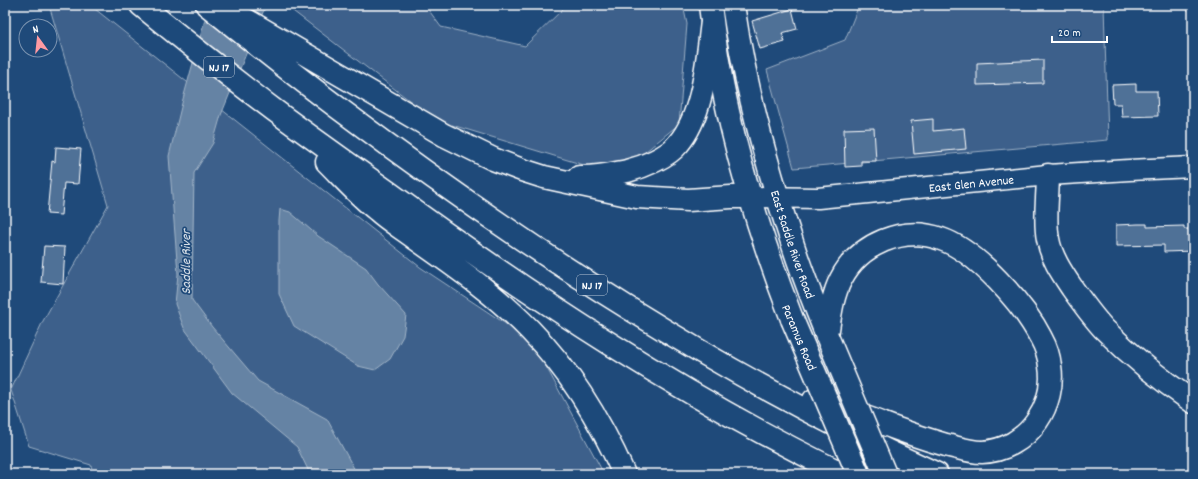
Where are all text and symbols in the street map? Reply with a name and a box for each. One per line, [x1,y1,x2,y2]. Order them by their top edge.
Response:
north arrow [18,18,58,58]
scale bar [1052,18,1107,44]
text: N [31,22,41,39]
text: 20 m [1058,25,1081,42]
road number: NJ 17 [204,57,234,77]
street label: East Glen Avenue [928,171,1015,199]
street label: East Saddle River Road [764,188,818,302]
water label: Saddle River [177,228,197,295]
road number: NJ 17 [577,275,607,295]
street label: Paramus Road [775,302,820,374]

